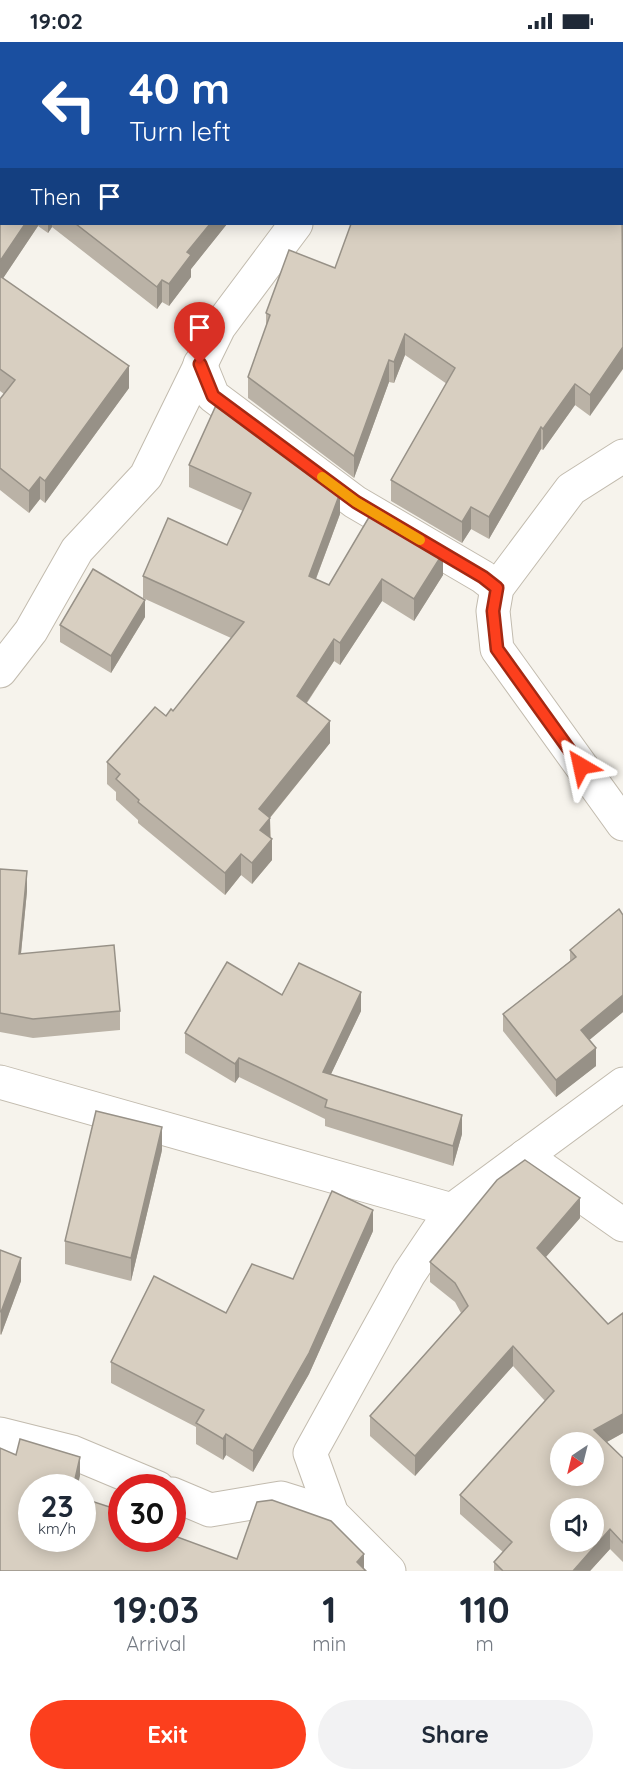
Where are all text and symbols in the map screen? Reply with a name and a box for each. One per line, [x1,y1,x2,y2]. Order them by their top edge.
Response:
text: 19:02 [30,7,83,35]
text: 40 m [129,62,230,115]
icon: left [30,66,108,144]
text: Turn left [129,114,231,148]
icon: arrive [93,180,126,213]
text: Then [30,183,81,211]
pin [174,302,225,364]
icon: arrive [183,311,216,344]
position arrow [549,734,613,798]
north arrow [550,1432,604,1486]
map controls [550,1432,604,1552]
speed limit sign: 30 [108,1474,186,1552]
text: 23 [40,1487,74,1525]
button: sound [550,1498,604,1552]
text: km/h [38,1519,76,1538]
text: 19:03 [113,1587,199,1632]
text: 1 [322,1587,336,1632]
text: 110 [460,1587,510,1632]
text: Arrival [126,1631,186,1656]
text: min [312,1631,346,1656]
text: m [476,1631,494,1656]
button: Exit [30,1700,306,1769]
button: Share [318,1700,593,1769]

